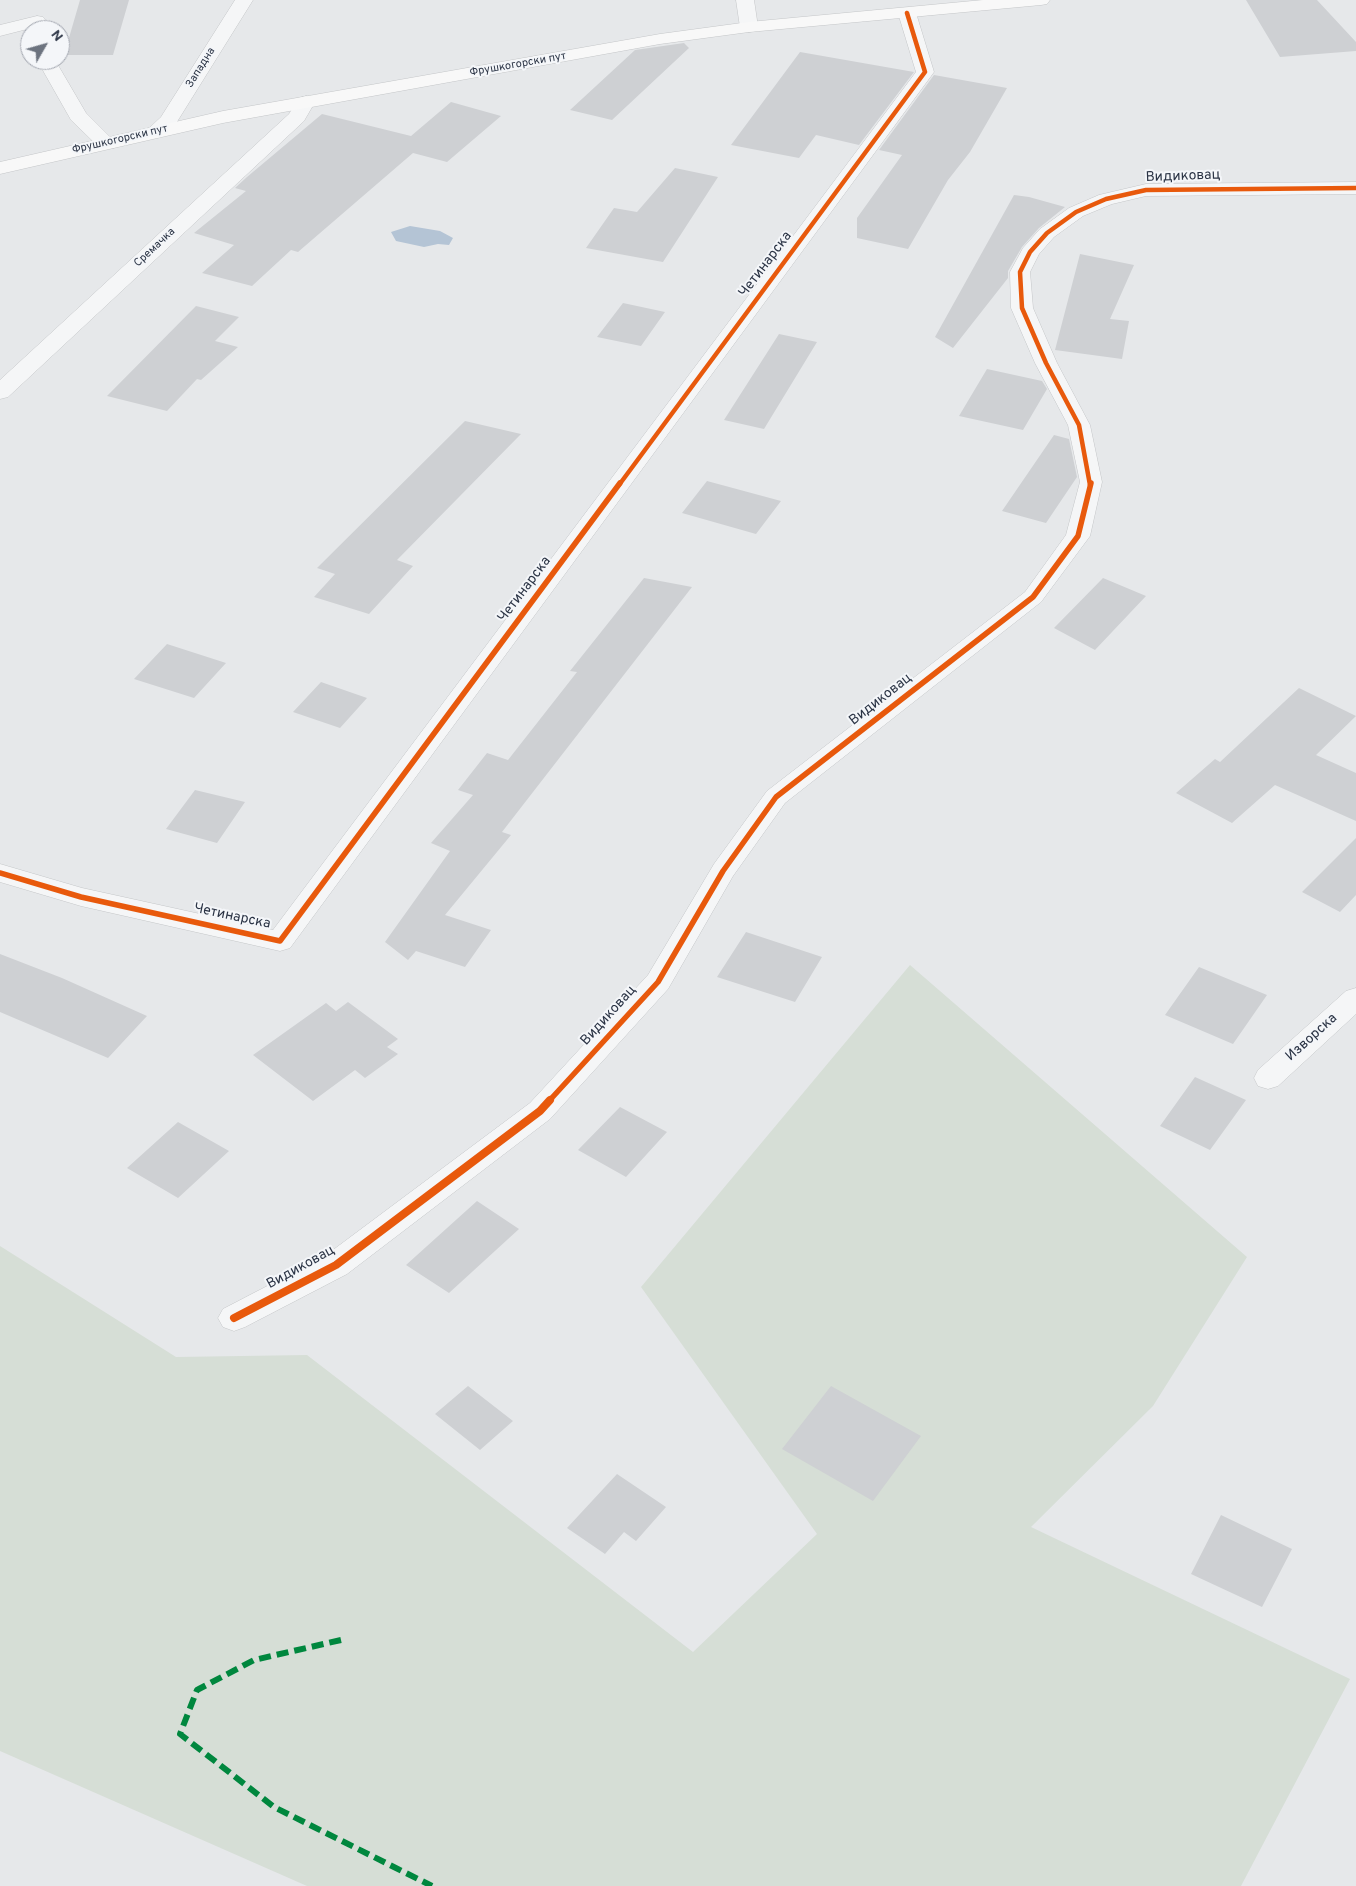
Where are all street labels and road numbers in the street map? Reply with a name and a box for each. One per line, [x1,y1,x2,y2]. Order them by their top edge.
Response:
street label: Западна [184,45,218,91]
street label: Фрушкогорски пут [469,50,567,80]
street label: Фрушкогорски пут [71,123,169,157]
street label: Видиковац [1145,167,1221,187]
street label: Сремачка [132,226,178,270]
street label: Четинарска [736,229,796,301]
street label: Четинарска [495,554,555,626]
street label: Видиковац [846,670,916,730]
street label: Четинарска [192,901,272,933]
street label: Видиковац [578,983,640,1049]
street label: Изворска [1283,1011,1341,1065]
street label: Видиковац [264,1242,338,1294]

